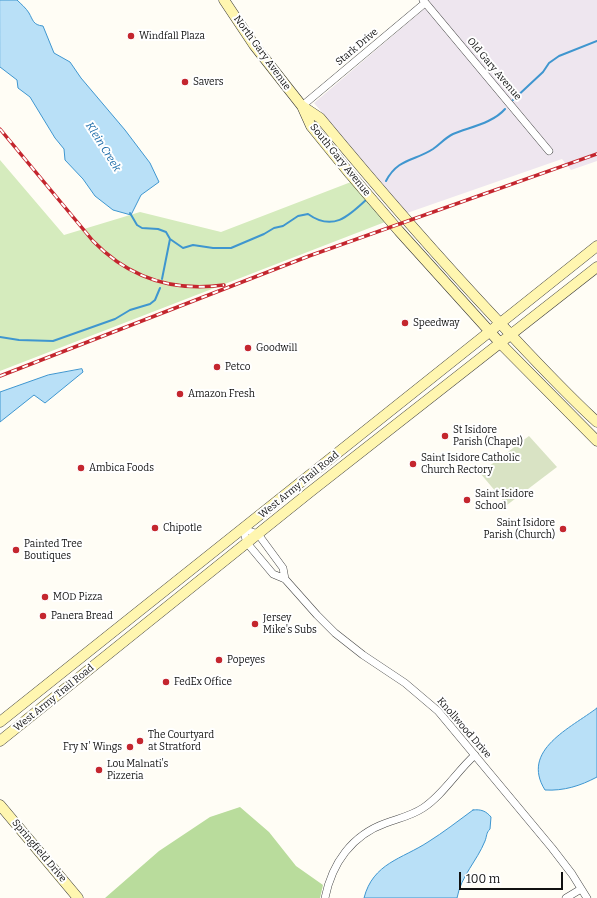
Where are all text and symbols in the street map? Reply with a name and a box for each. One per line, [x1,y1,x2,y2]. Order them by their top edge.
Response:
street label: North Gary Avenue [231,13,293,93]
street label: Stark Drive [333,26,381,68]
place label: Windfall Plaza [139,30,205,42]
marker: Windfall Plaza [126,31,136,41]
street label: Old Gary Avenue [464,35,524,103]
place label: Savers [193,76,224,88]
marker: Savers [180,77,190,87]
water label: Klein Creek [83,120,123,174]
street label: South Gary Avenue [307,122,373,198]
place label: Speedway [413,317,460,329]
marker: Speedway [400,318,410,328]
place label: Goodwill [256,342,297,354]
marker: Goodwill [243,343,253,353]
place label: Petco [225,361,250,373]
marker: Petco [212,362,222,372]
place label: Amazon Fresh [188,388,255,400]
marker: Amazon Fresh [175,389,185,399]
place label: St Isidore Parish (Chapel) [453,424,523,448]
marker: St Isidore Parish (Chapel) [440,431,450,441]
street label: West Army Trail Road [257,449,341,521]
place label: Saint Isidore Catholic Church Rectory [421,452,520,476]
marker: Saint Isidore Catholic Church Rectory [408,459,418,469]
place label: Ambica Foods [89,462,154,474]
marker: Ambica Foods [76,463,86,473]
place label: Saint Isidore School [475,488,534,512]
marker: Saint Isidore School [462,495,472,505]
place label: Saint Isidore Parish (Church) [483,517,555,540]
place label: Chipotle [163,522,202,534]
marker: Chipotle [150,523,160,533]
marker: Saint Isidore Parish (Church) [558,524,568,534]
place label: Painted Tree Boutiques [24,538,82,562]
marker: Painted Tree Boutiques [11,545,21,555]
place label: MOD Pizza [53,591,102,603]
marker: MOD Pizza [40,592,50,602]
place label: Panera Bread [51,610,113,622]
marker: Panera Bread [38,611,48,621]
place label: Jersey Mike's Subs [263,612,317,636]
marker: Jersey Mike's Subs [250,619,260,629]
place label: Popeyes [227,654,265,666]
marker: Popeyes [214,655,224,665]
street label: West Army Trail Road [12,662,96,734]
place label: FedEx Office [174,676,232,688]
marker: FedEx Office [161,677,171,687]
street label: Knollwood Drive [434,695,494,761]
place label: The Courtyard at Stratford [148,729,214,752]
marker: The Courtyard at Stratford [135,736,145,746]
place label: Fry N' Wings [63,741,122,753]
marker: Fry N' Wings [125,742,135,752]
place label: Lou Malnati's Pizzeria [107,758,168,782]
marker: Lou Malnati's Pizzeria [94,765,104,775]
street label: Springfield Drive [9,817,69,885]
scale bar [461,864,565,890]
text: 100 m [466,872,500,886]

